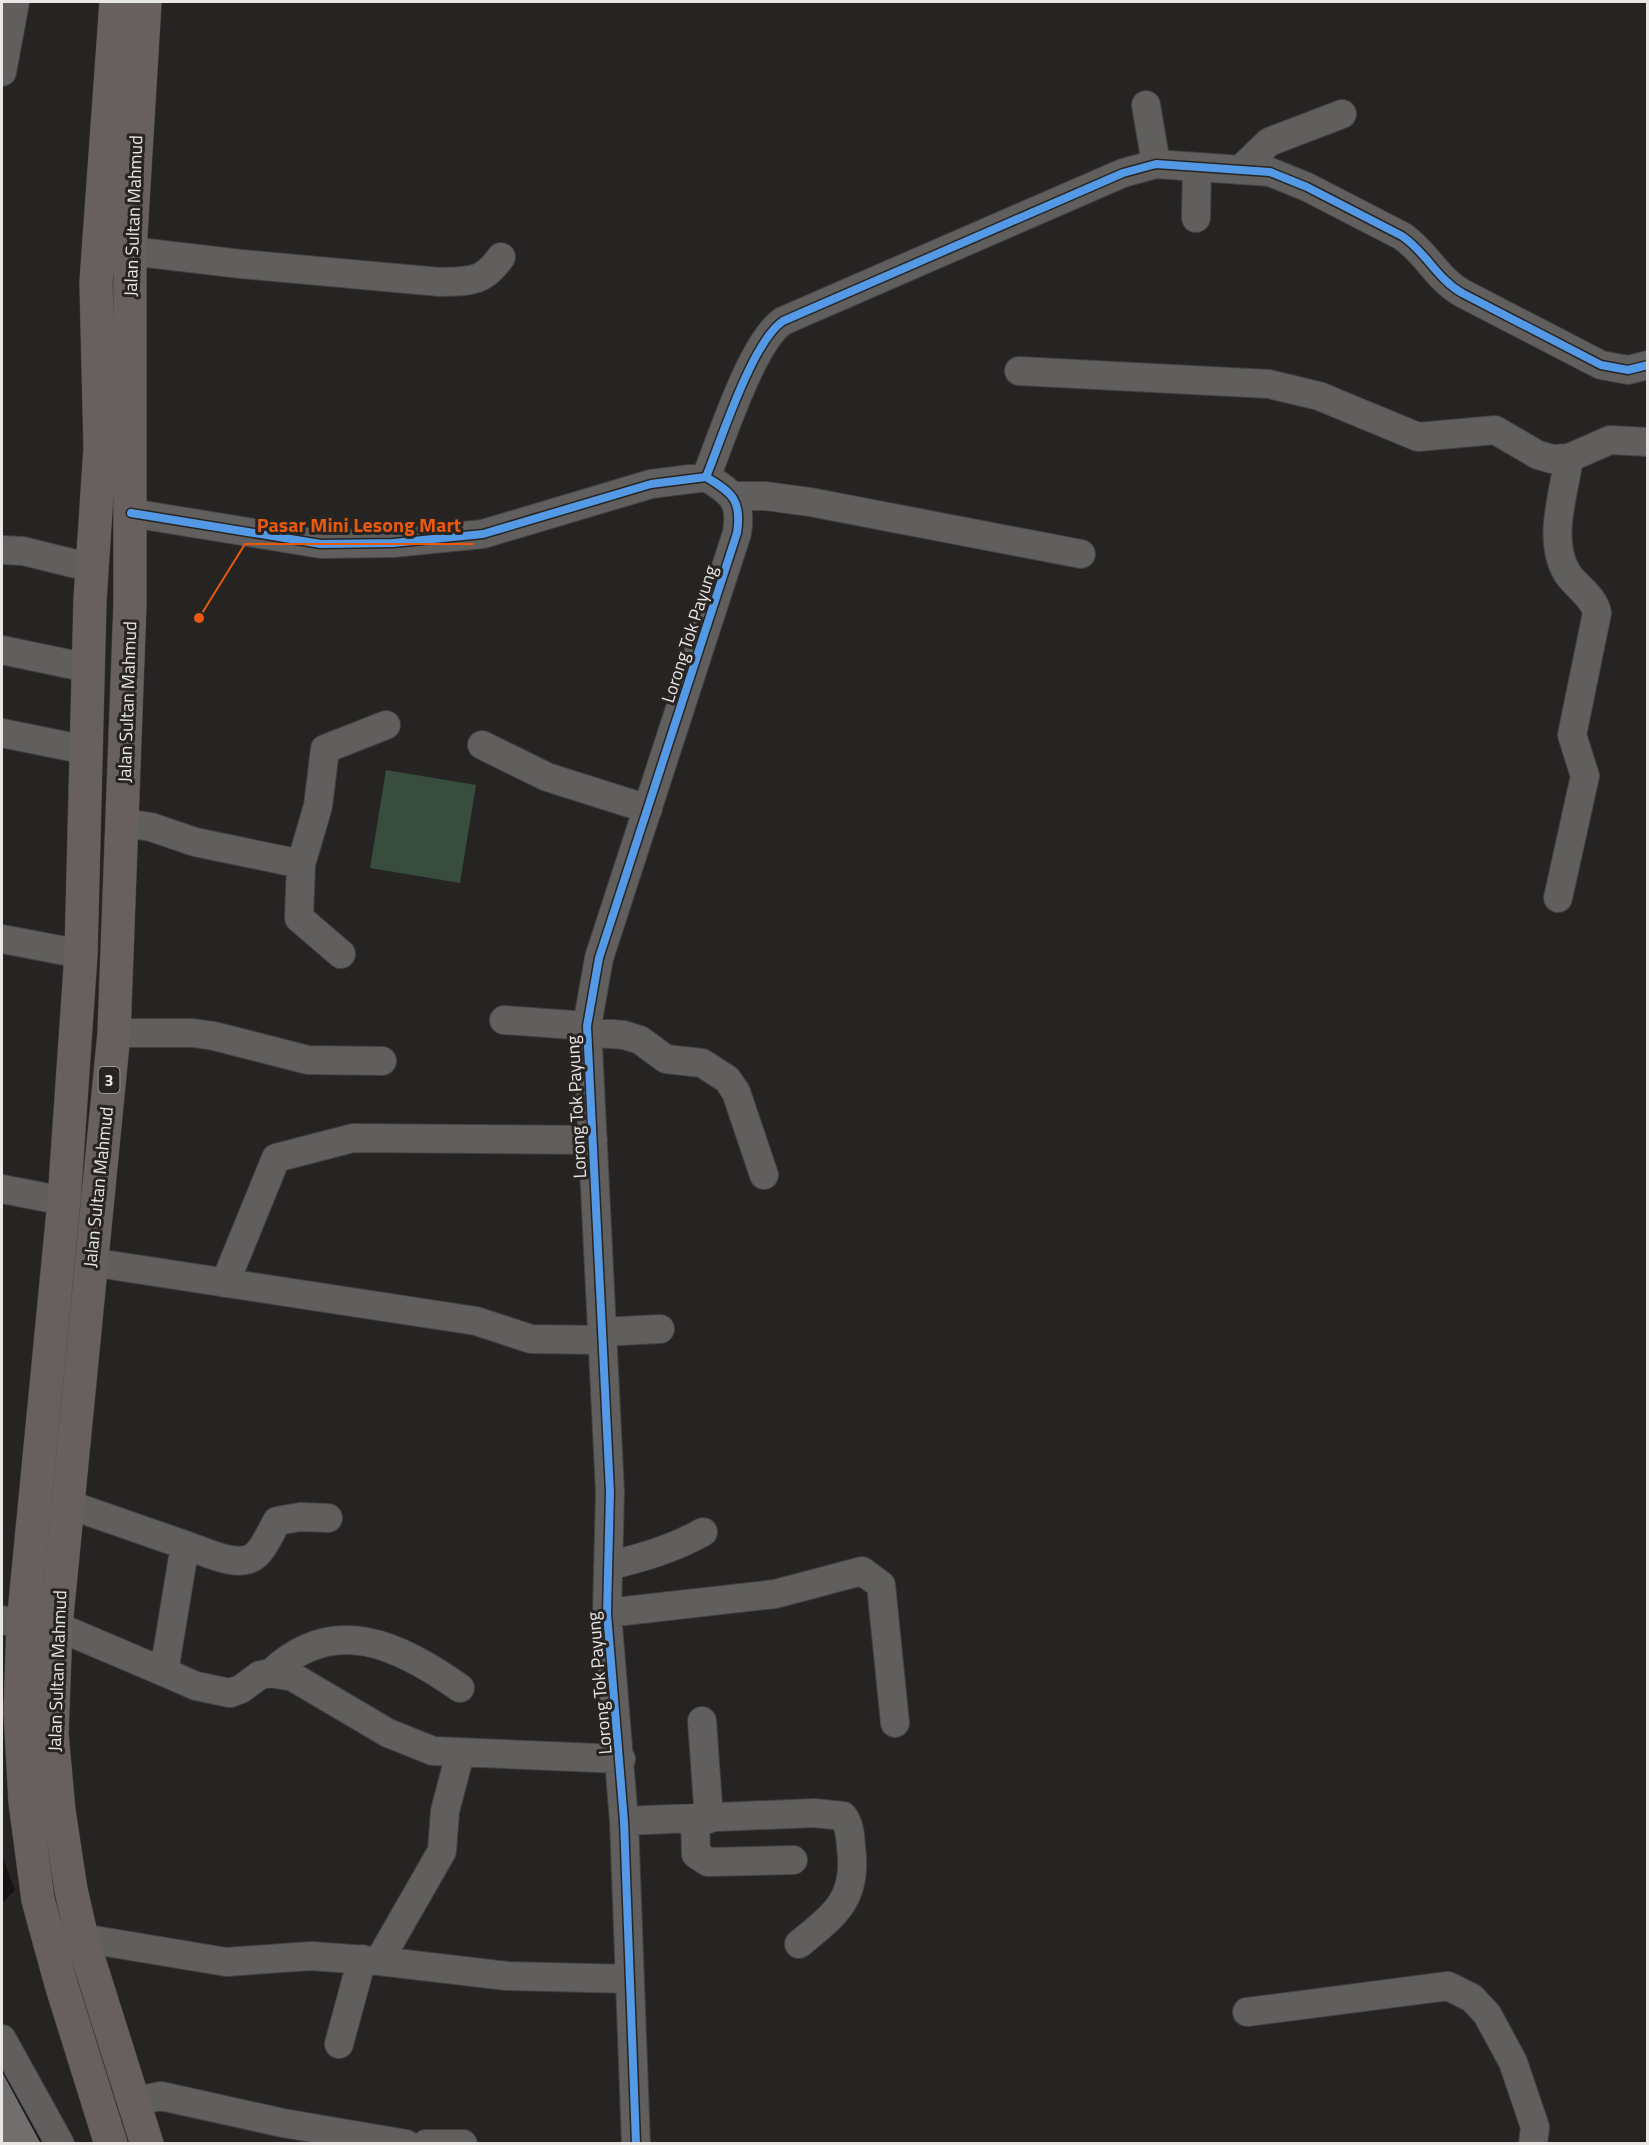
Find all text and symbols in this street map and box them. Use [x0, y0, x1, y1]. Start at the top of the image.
street label: Jalan Sultan Mahmud [117, 135, 149, 297]
callout: Pasar Mini Lesong Mart [245, 506, 473, 544]
text: Pasar Mini Lesong Mart [257, 509, 461, 540]
street label: Lorong Tok Payung [654, 562, 724, 706]
street label: Jalan Sultan Mahmud [111, 621, 143, 783]
street label: Lorong Tok Payung [559, 1035, 593, 1179]
road number: 3 [98, 1067, 120, 1093]
street label: Jalan Sultan Mahmud [76, 1105, 120, 1269]
street label: Jalan Sultan Mahmud [41, 1590, 73, 1752]
street label: Lorong Tok Payung [579, 1611, 619, 1755]

